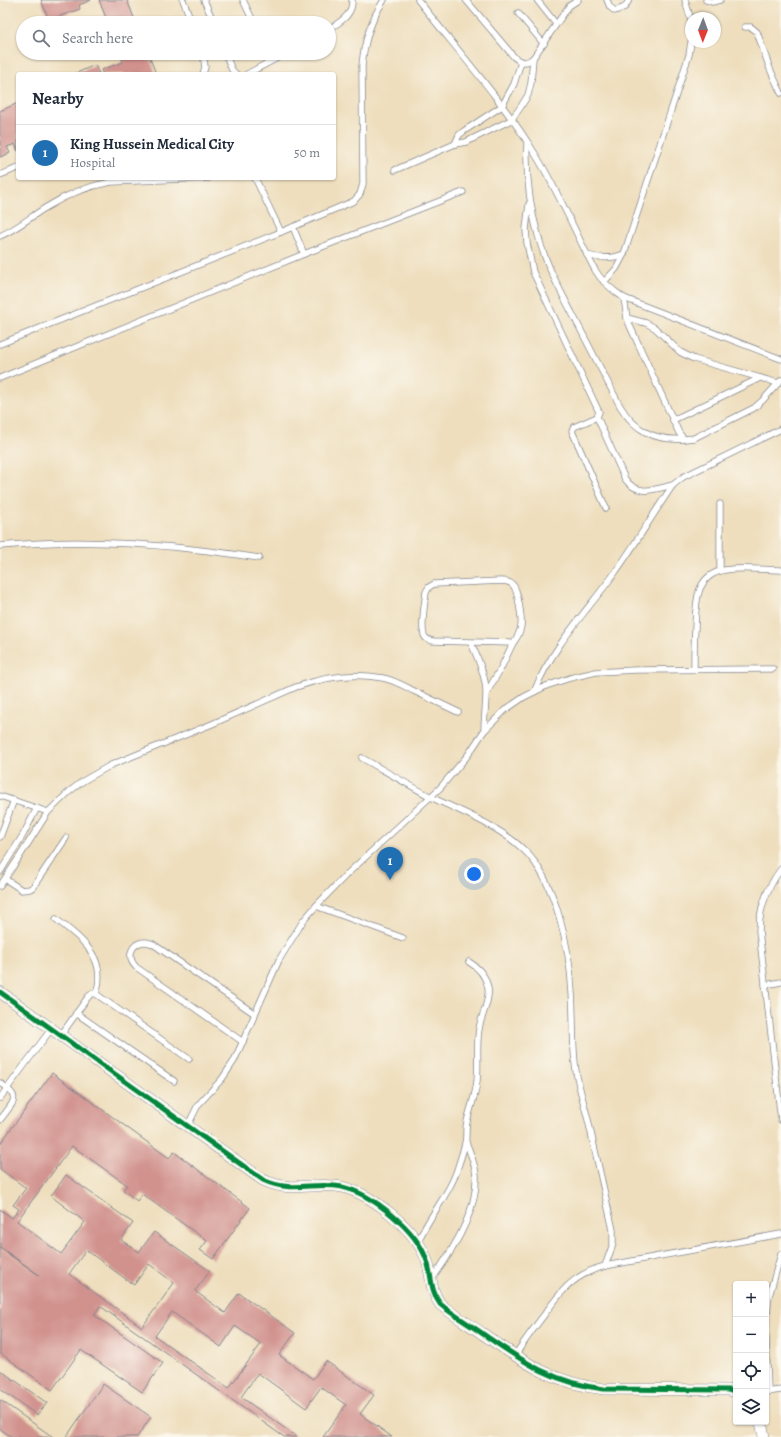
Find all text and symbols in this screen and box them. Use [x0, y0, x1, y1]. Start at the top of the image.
north arrow [685, 12, 721, 48]
search box [16, 16, 336, 60]
icon: search [30, 27, 52, 49]
text: Search here [62, 28, 133, 48]
text: Nearby [32, 87, 83, 110]
text: King Hussein Medical City [70, 134, 234, 154]
text: 1 [43, 144, 47, 161]
text: 50 m [294, 144, 320, 161]
text: Hospital [70, 154, 115, 171]
pin: 1 [377, 847, 403, 880]
your location [464, 864, 484, 884]
map controls [733, 1281, 769, 1425]
button: + [733, 1281, 769, 1317]
button: − [733, 1317, 769, 1353]
button: locate [733, 1353, 769, 1389]
button: layers [733, 1389, 769, 1425]

